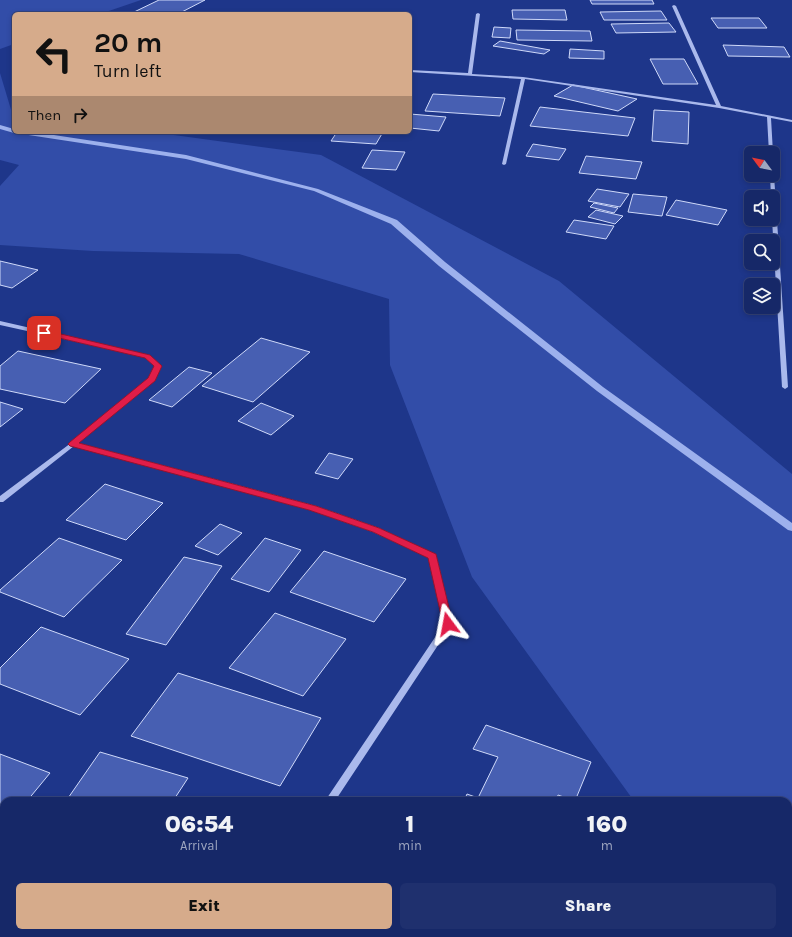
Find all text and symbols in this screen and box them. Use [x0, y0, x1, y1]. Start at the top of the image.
text: 20 m [94, 26, 162, 59]
icon: left [28, 28, 80, 80]
text: Turn left [94, 60, 162, 82]
icon: right [69, 104, 91, 126]
text: Then [28, 106, 61, 124]
north arrow [744, 146, 780, 182]
map controls [744, 146, 780, 314]
button: sound [744, 190, 780, 226]
button: search [744, 234, 780, 270]
button: layers [744, 278, 780, 314]
pin [27, 316, 61, 350]
icon: arrive [33, 322, 55, 344]
position arrow [427, 603, 469, 645]
text: 06:54 [165, 810, 233, 838]
text: 1 [405, 810, 415, 838]
text: 160 [587, 810, 627, 838]
text: Arrival [180, 838, 218, 853]
text: min [398, 838, 422, 853]
text: m [601, 838, 613, 853]
button: Exit [16, 883, 392, 929]
button: Share [400, 883, 776, 929]

